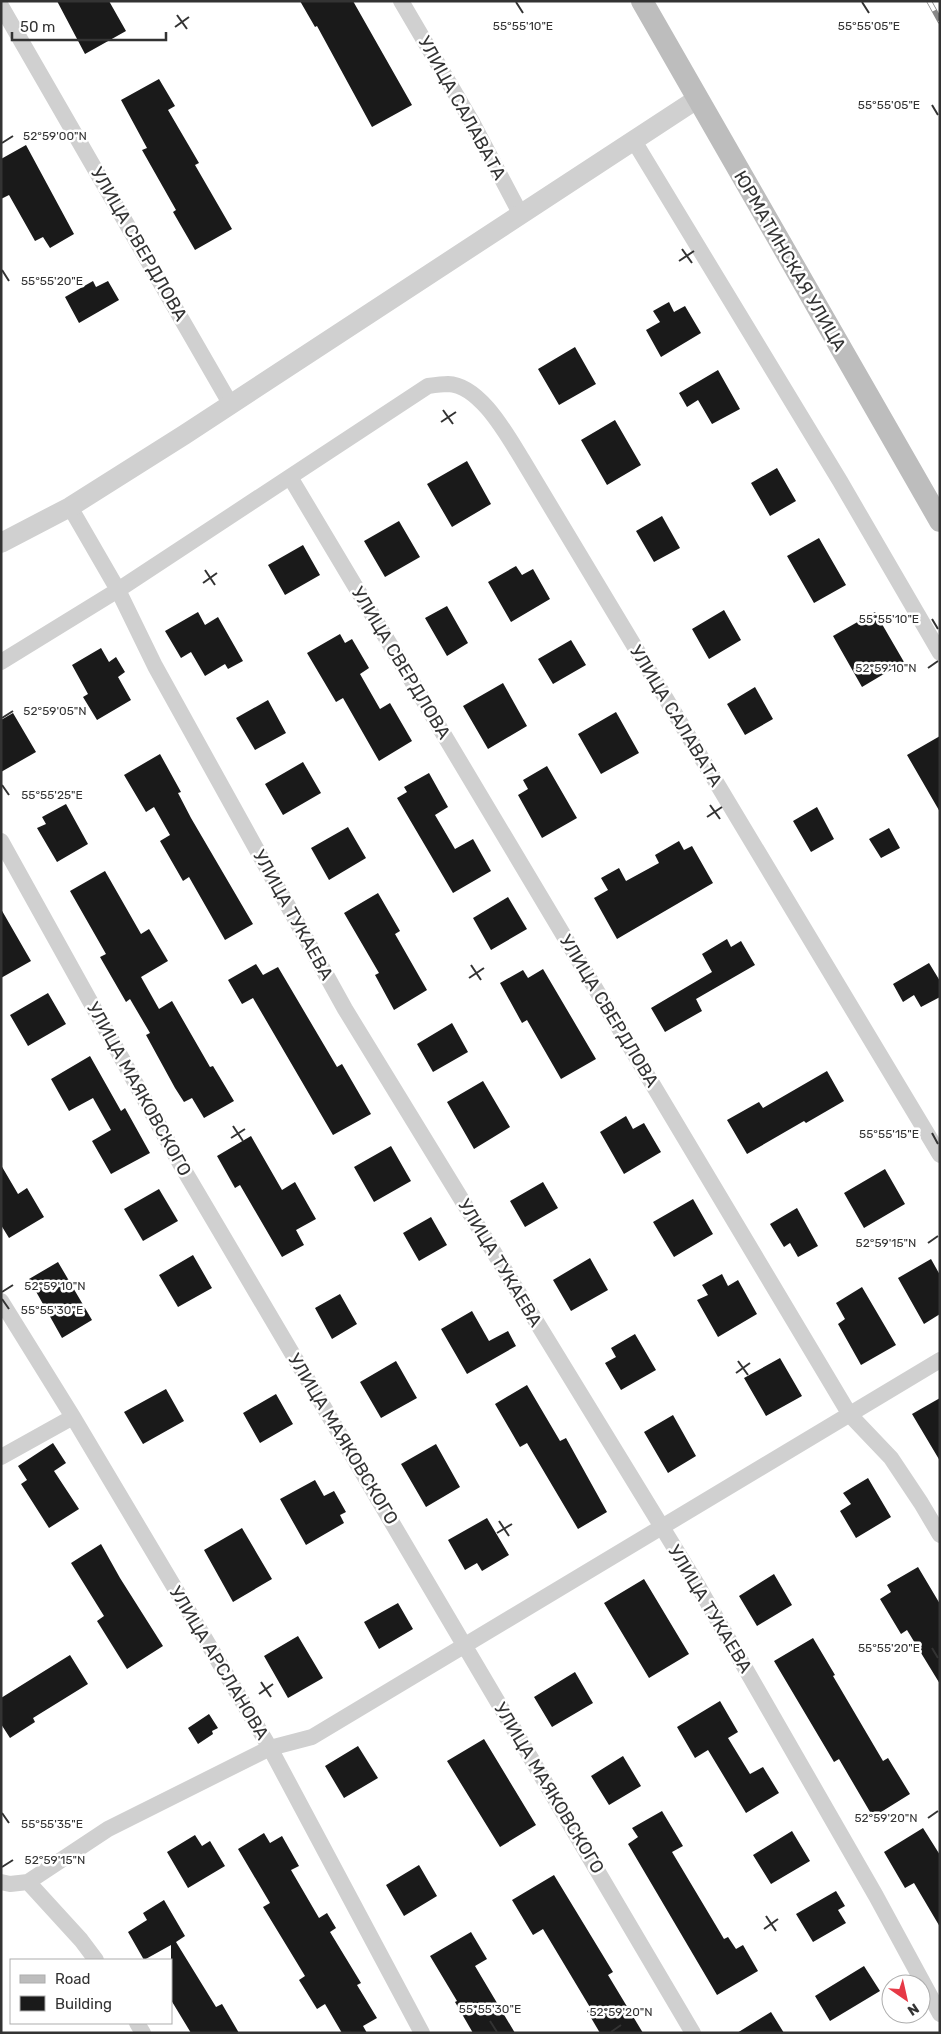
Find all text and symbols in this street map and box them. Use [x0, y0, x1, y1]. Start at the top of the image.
scale bar [12, 10, 166, 42]
text: 50 m [20, 18, 55, 36]
text: 55°55'10"E [493, 19, 553, 33]
text: 55°55'05"E [838, 19, 900, 33]
street label: УЛИЦА САЛАВАТА [413, 32, 511, 184]
text: 55°55'05"E [858, 98, 920, 112]
text: 52°59'00"N [23, 129, 87, 143]
street label: УЛИЦА СВЕРДЛОВА [86, 163, 192, 325]
street label: ЮРМАТИНСКАЯ УЛИЦА [729, 167, 851, 355]
text: 55°55'20"E [21, 274, 83, 288]
street label: УЛИЦА СВЕРДЛОВА [347, 583, 455, 743]
text: 55°55'10"E [859, 612, 919, 626]
street label: УЛИЦА САЛАВАТА [625, 641, 727, 791]
text: 52°59'10"N [855, 661, 917, 675]
text: 52°59'05"N [23, 704, 87, 718]
text: 55°55'25"E [21, 788, 83, 802]
street label: УЛИЦА ТУКАЕВА [248, 846, 338, 984]
street label: УЛИЦА СВЕРДЛОВА [555, 931, 663, 1091]
street label: УЛИЦА МАЯКОВСКОГО [82, 998, 196, 1180]
text: 55°55'15"E [859, 1127, 919, 1141]
street label: УЛИЦА ТУКАЕВА [453, 1195, 547, 1331]
text: 52°59'15"N [856, 1236, 916, 1250]
text: 52°59'10"N [24, 1279, 86, 1293]
text: 55°55'30"E [21, 1303, 83, 1317]
street label: УЛИЦА МАЯКОВСКОГО [283, 1350, 403, 1528]
street label: УЛИЦА ТУКАЕВА [663, 1541, 757, 1677]
street label: УЛИЦА АРСЛАНОВА [164, 1582, 274, 1744]
text: 55°55'20"E [858, 1641, 920, 1655]
street label: УЛИЦА МАЯКОВСКОГО [489, 1699, 609, 1877]
text: 52°59'20"N [854, 1811, 918, 1825]
text: 55°55'35"E [21, 1817, 83, 1831]
text: 52°59'15"N [25, 1853, 85, 1867]
legend [10, 1959, 172, 2024]
text: Road [55, 1970, 91, 1988]
north arrow [881, 1974, 931, 2024]
text: Building [55, 1995, 112, 2013]
text: N [904, 1999, 922, 2019]
text: 55°55'30"E [459, 2002, 521, 2016]
text: 52°59'20"N [589, 2005, 653, 2019]

